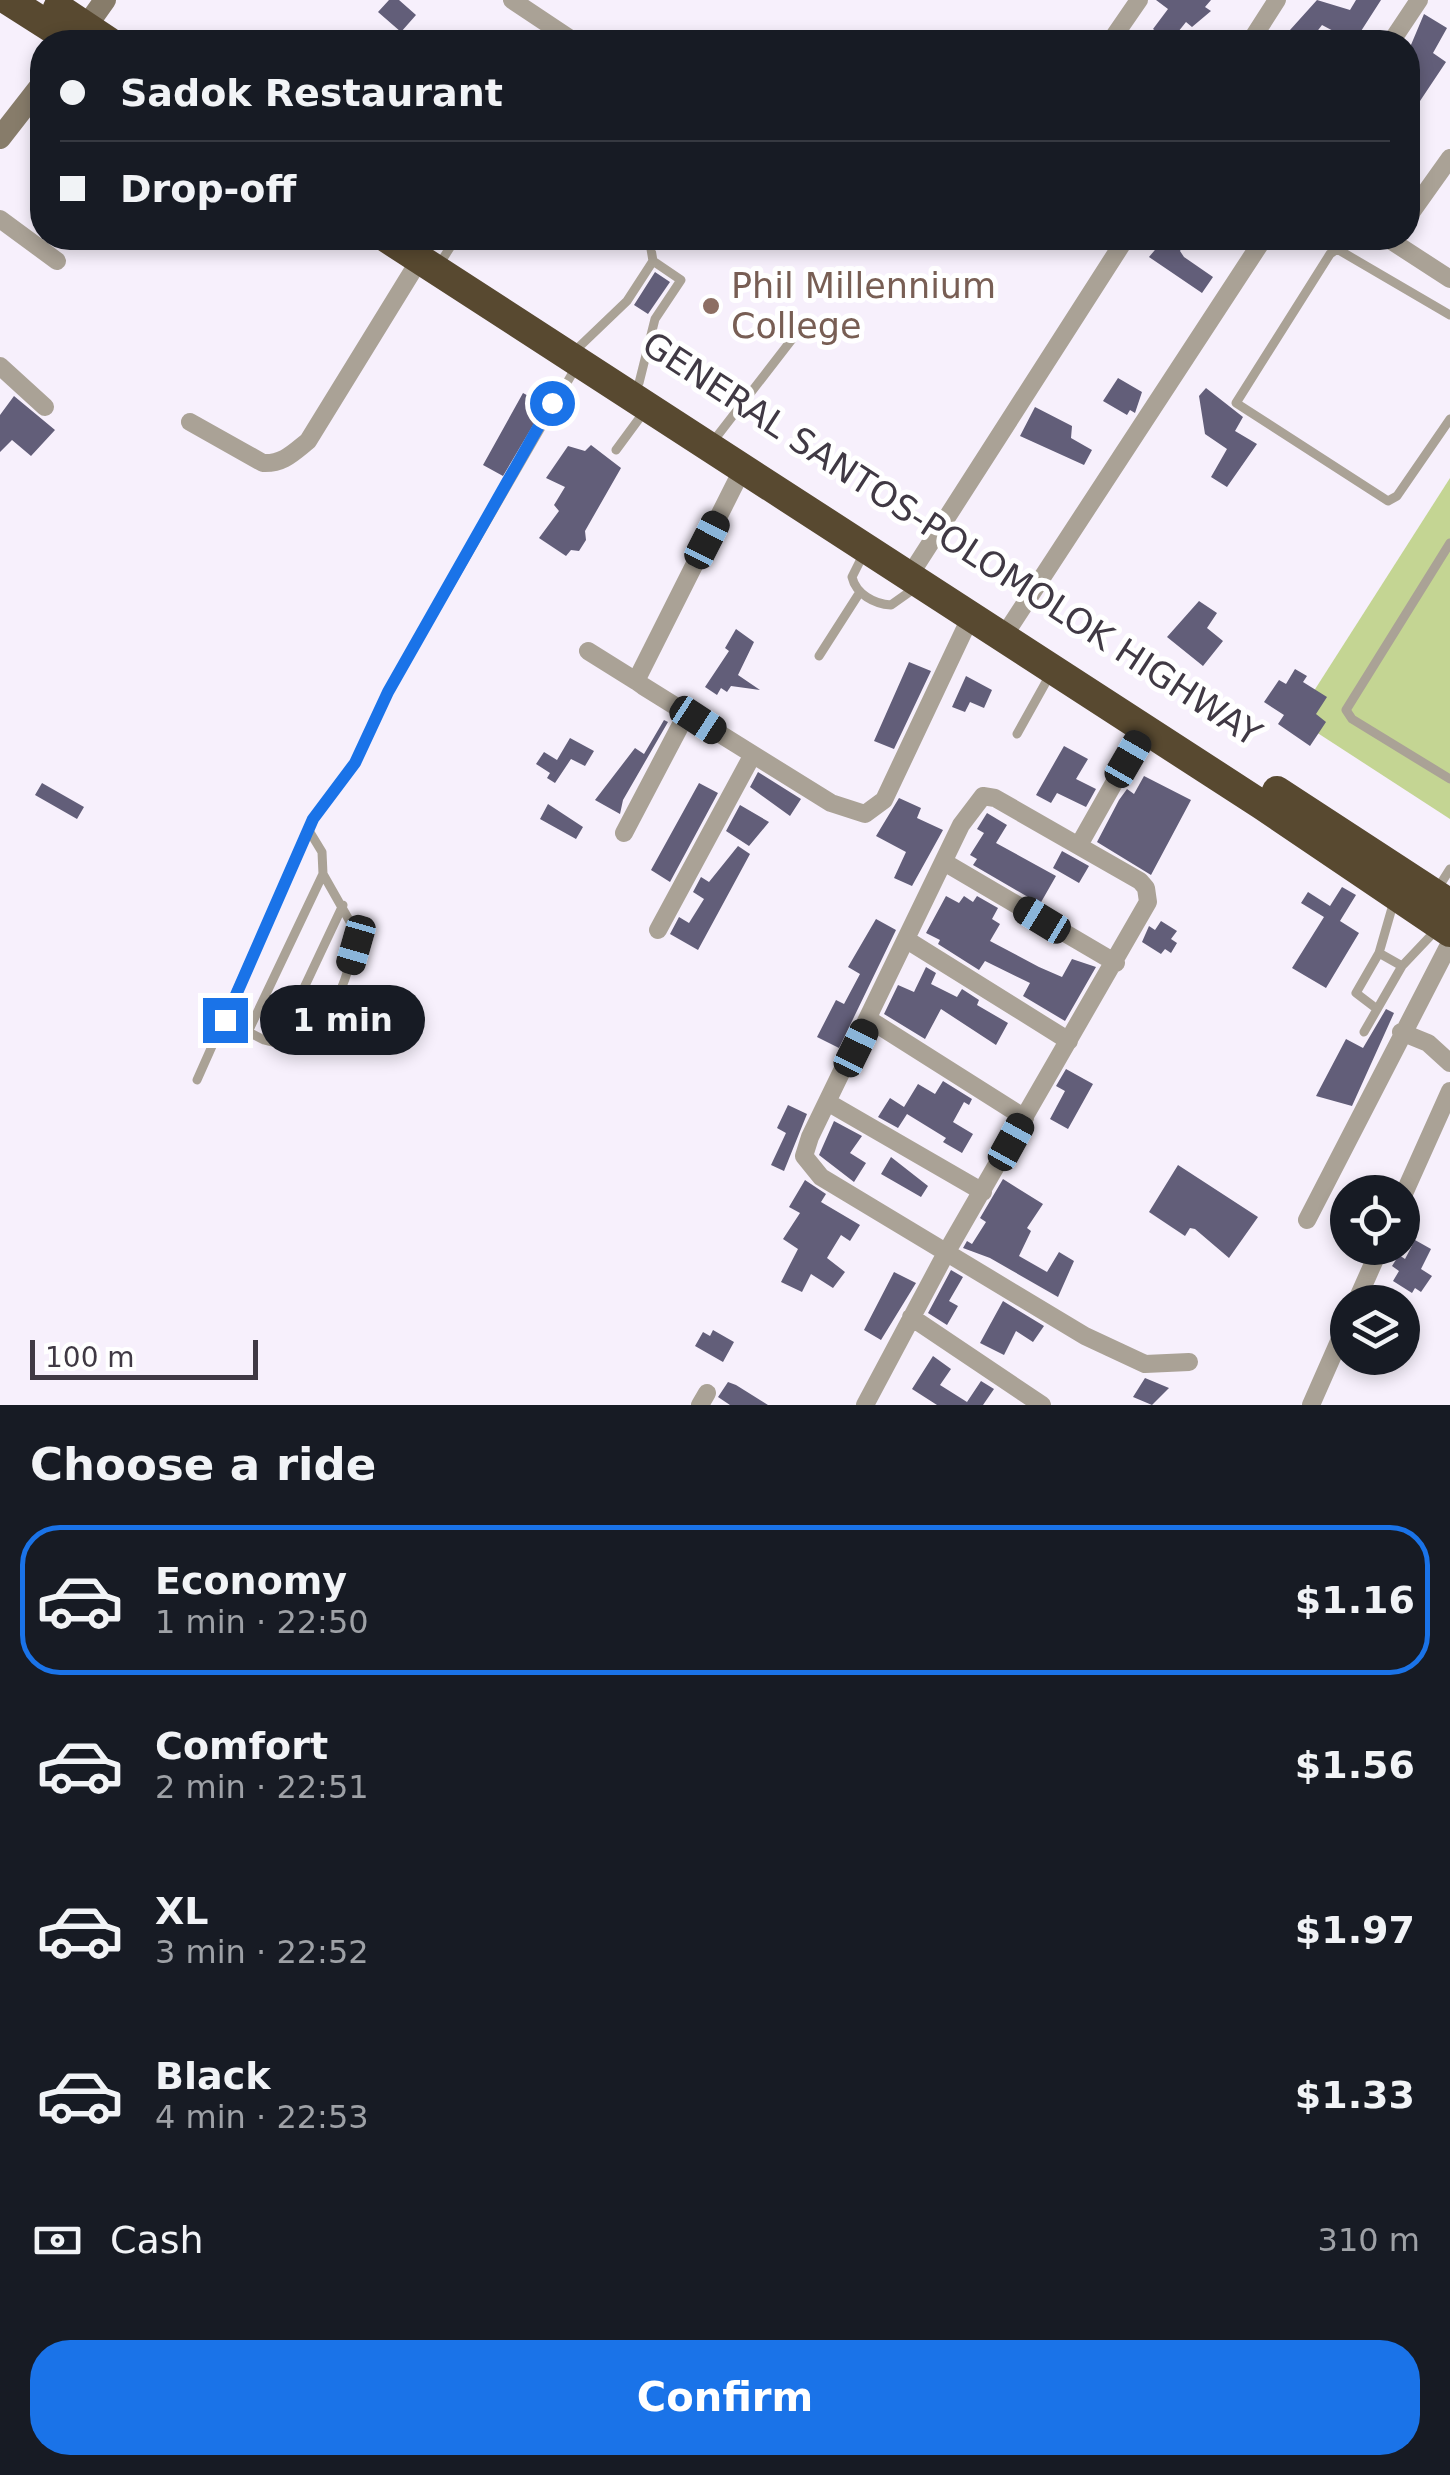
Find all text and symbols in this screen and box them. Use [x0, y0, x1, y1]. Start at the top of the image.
text: Sadok Restaurant [120, 71, 503, 115]
text: Drop-off [120, 167, 296, 211]
place label: Phil Millennium College [731, 266, 996, 346]
marker: Phil Millennium College [700, 295, 722, 317]
street label: GENERAL SANTOS-POLOMOLOK HIGHWAY [635, 324, 1269, 755]
route start [530, 381, 575, 426]
car [680, 506, 734, 574]
car [665, 691, 731, 749]
car [1100, 726, 1156, 792]
car [1009, 892, 1075, 948]
car [333, 912, 379, 978]
callout: 1 min [260, 985, 425, 1055]
route end [203, 998, 248, 1043]
text: 1 min [292, 1001, 393, 1039]
car [829, 1014, 883, 1082]
car [983, 1108, 1039, 1176]
map controls [1330, 1175, 1420, 1375]
button: locate [1330, 1175, 1420, 1265]
button: layers [1330, 1285, 1420, 1375]
scale bar [30, 1335, 258, 1380]
text: 100 m [45, 1341, 135, 1374]
text: Choose a ride [30, 1438, 376, 1491]
icon: car [35, 1555, 125, 1645]
text: Economy [155, 1559, 347, 1603]
text: $1.16 [1295, 1578, 1415, 1622]
text: 1 min · 22:50 [155, 1603, 369, 1641]
icon: car [35, 1720, 125, 1810]
text: Comfort [155, 1724, 328, 1768]
text: $1.56 [1295, 1743, 1415, 1787]
text: 2 min · 22:51 [155, 1768, 369, 1806]
icon: car [35, 1885, 125, 1975]
text: XL [155, 1889, 209, 1933]
text: $1.97 [1295, 1908, 1415, 1952]
text: 3 min · 22:52 [155, 1933, 369, 1971]
icon: car [35, 2050, 125, 2140]
text: Black [155, 2054, 270, 2098]
text: $1.33 [1295, 2073, 1415, 2117]
text: 4 min · 22:53 [155, 2098, 369, 2136]
icon: cash [30, 2213, 85, 2268]
text: Cash [110, 2218, 204, 2262]
text: 310 m [1318, 2221, 1420, 2259]
button: Confirm [30, 2340, 1420, 2455]

